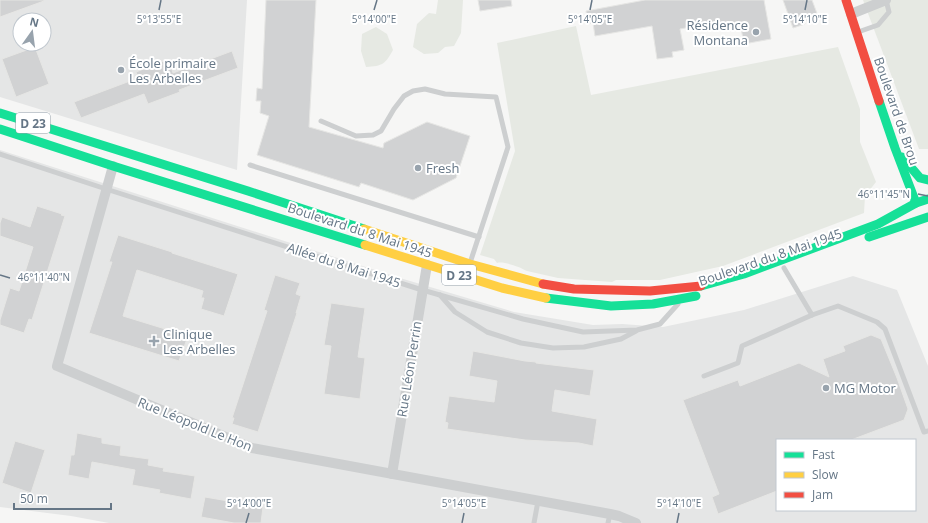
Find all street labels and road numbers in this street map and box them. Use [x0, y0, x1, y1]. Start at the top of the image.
street label: Boulevard de Brou [870, 55, 924, 167]
road number: D 23 [16, 113, 50, 133]
street label: Boulevard du 8 Mai 1945 [286, 198, 434, 262]
street label: Boulevard du 8 Mai 1945 [696, 224, 844, 290]
street label: Allée du 8 Mai 1945 [285, 238, 403, 292]
road number: D 23 [442, 265, 476, 285]
street label: Rue Léon Perrin [393, 320, 425, 418]
street label: Rue Léopold Le Hon [135, 393, 255, 455]

